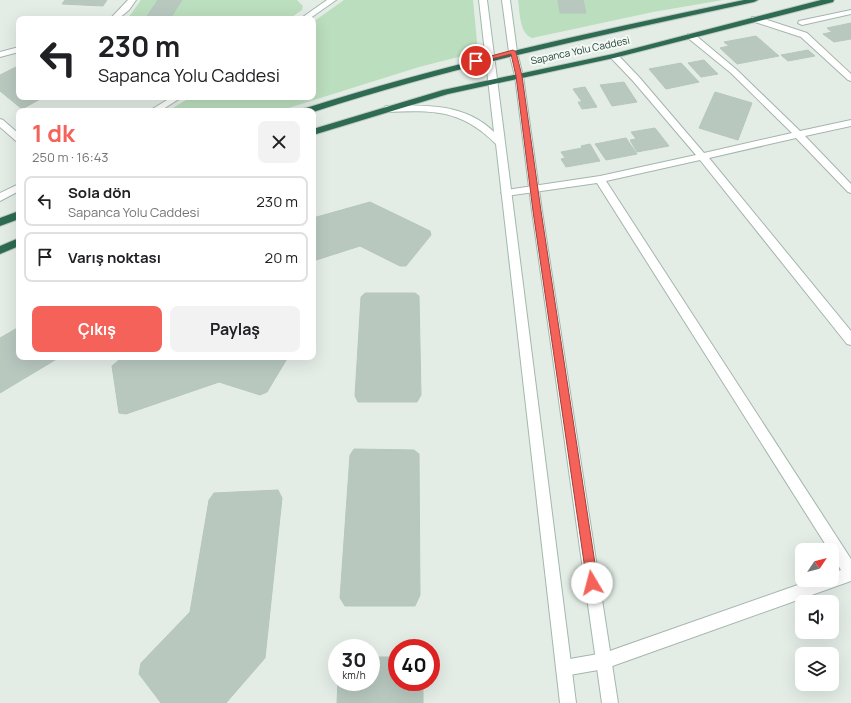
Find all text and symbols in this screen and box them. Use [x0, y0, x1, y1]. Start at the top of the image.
text: 230 m [98, 27, 180, 65]
icon: left [32, 32, 84, 84]
street label: Sapanca Yolu Caddesi [529, 33, 631, 67]
pin [459, 44, 493, 78]
icon: arrive [465, 50, 487, 72]
text: Sapanca Yolu Caddesi [98, 63, 280, 87]
text: 1 dk [32, 116, 75, 149]
button: close [258, 121, 300, 163]
text: 250 m · 16:43 [32, 148, 109, 166]
text: Sola dön [68, 182, 131, 203]
icon: left [34, 190, 56, 212]
text: 230 m [256, 191, 298, 212]
text: Sapanca Yolu Caddesi [68, 203, 199, 221]
icon: arrive [34, 246, 56, 268]
text: Varış noktası [68, 247, 161, 268]
text: 20 m [265, 247, 298, 268]
button: Çıkış [32, 306, 162, 352]
button: Paylaş [170, 306, 300, 352]
north arrow [795, 543, 839, 587]
map controls [795, 543, 839, 691]
position arrow [571, 562, 613, 604]
button: sound [795, 595, 839, 639]
speed limit sign: 40 [388, 639, 440, 691]
text: 30 [342, 646, 366, 673]
button: layers [795, 647, 839, 691]
text: km/h [342, 668, 366, 682]

